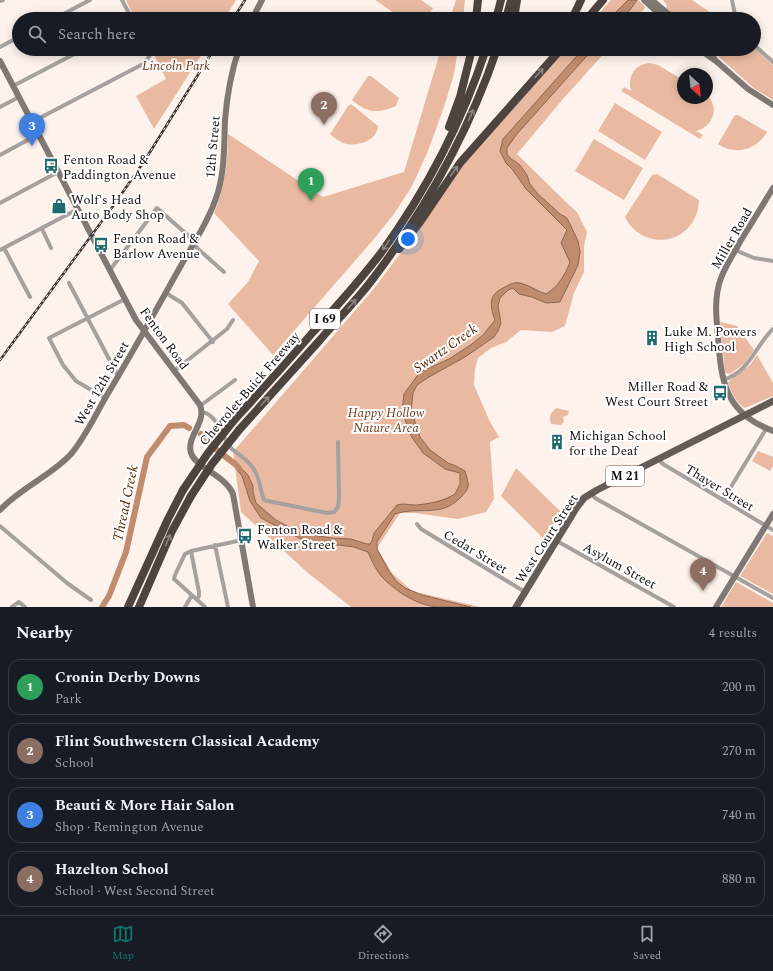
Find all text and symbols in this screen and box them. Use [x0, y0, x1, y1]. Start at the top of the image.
search box [12, 12, 761, 56]
icon: search [26, 23, 48, 45]
text: Search here [58, 23, 136, 46]
park label: Lincoln Park [142, 56, 210, 76]
one-way arrow [535, 68, 544, 78]
north arrow [677, 68, 713, 104]
pin: 2 [311, 92, 337, 125]
one-way arrow [468, 110, 475, 122]
pin: 3 [19, 113, 45, 146]
street label: 12th Street [200, 115, 226, 179]
place label: Fenton Road & Paddington Avenue [63, 150, 176, 185]
bus stop icon: Fenton Road & Paddington Avenue [42, 157, 60, 175]
one-way arrow [450, 165, 458, 176]
pin: 1 [298, 168, 324, 201]
place label: Wolf's Head Auto Body Shop [71, 190, 164, 225]
shop icon: Wolf's Head Auto Body Shop [50, 197, 68, 215]
street label: Miller Road [706, 204, 758, 273]
place label: Fenton Road & Barlow Avenue [113, 229, 200, 264]
your location [398, 229, 418, 249]
bus stop icon: Fenton Road & Barlow Avenue [92, 236, 110, 254]
one-way arrow [382, 239, 390, 250]
one-way arrow [347, 299, 356, 309]
street label: Fenton Road [135, 303, 194, 374]
road number: I 69 [310, 309, 340, 329]
water label: Swartz Creek [409, 318, 482, 378]
place label: Luke M. Powers High School [664, 322, 757, 357]
street label: Chevrolet-Buick Freeway [195, 327, 305, 450]
building icon: Luke M. Powers High School [643, 329, 661, 347]
street label: West 12th Street [70, 337, 134, 429]
place label: Miller Road & West Court Street [605, 377, 709, 412]
bus stop icon: Miller Road & West Court Street [711, 384, 729, 402]
one-way arrow [260, 396, 270, 406]
park label: Happy Hollow Nature Area [348, 403, 425, 438]
place label: Michigan School for the Deaf [569, 426, 667, 461]
building icon: Michigan School for the Deaf [548, 433, 566, 451]
street label: Thayer Street [681, 459, 758, 517]
water label: Thread Creek [107, 463, 144, 543]
road number: M 21 [606, 466, 644, 486]
street label: West Court Street [510, 490, 583, 587]
place label: Fenton Road & Walker Street [257, 520, 343, 555]
street label: Cedar Street [440, 525, 512, 579]
bus stop icon: Fenton Road & Walker Street [236, 527, 254, 545]
one-way arrow [165, 534, 173, 546]
street label: Asylum Street [579, 537, 660, 594]
pin: 4 [690, 558, 716, 591]
text: Nearby [16, 620, 72, 646]
text: 4 results [709, 623, 757, 643]
text: Cronin Derby Downs [55, 666, 200, 689]
text: 1 [26, 677, 34, 697]
text: 200 m [722, 677, 756, 697]
text: Park [55, 689, 82, 709]
text: Flint Southwestern Classical Academy [55, 730, 319, 753]
text: 2 [26, 741, 34, 761]
text: 270 m [722, 741, 756, 761]
text: School [55, 753, 94, 773]
text: Beauti & More Hair Salon [55, 794, 234, 817]
text: 3 [26, 805, 34, 825]
text: 740 m [722, 805, 756, 825]
text: Shop · Remington Avenue [55, 817, 204, 837]
text: Hazelton School [55, 858, 169, 881]
text: 4 [26, 869, 34, 889]
text: 880 m [722, 869, 756, 889]
text: School · West Second Street [55, 881, 215, 901]
tab: Map [112, 923, 134, 964]
tab: Directions [358, 923, 409, 964]
tab: Saved [633, 923, 661, 964]

